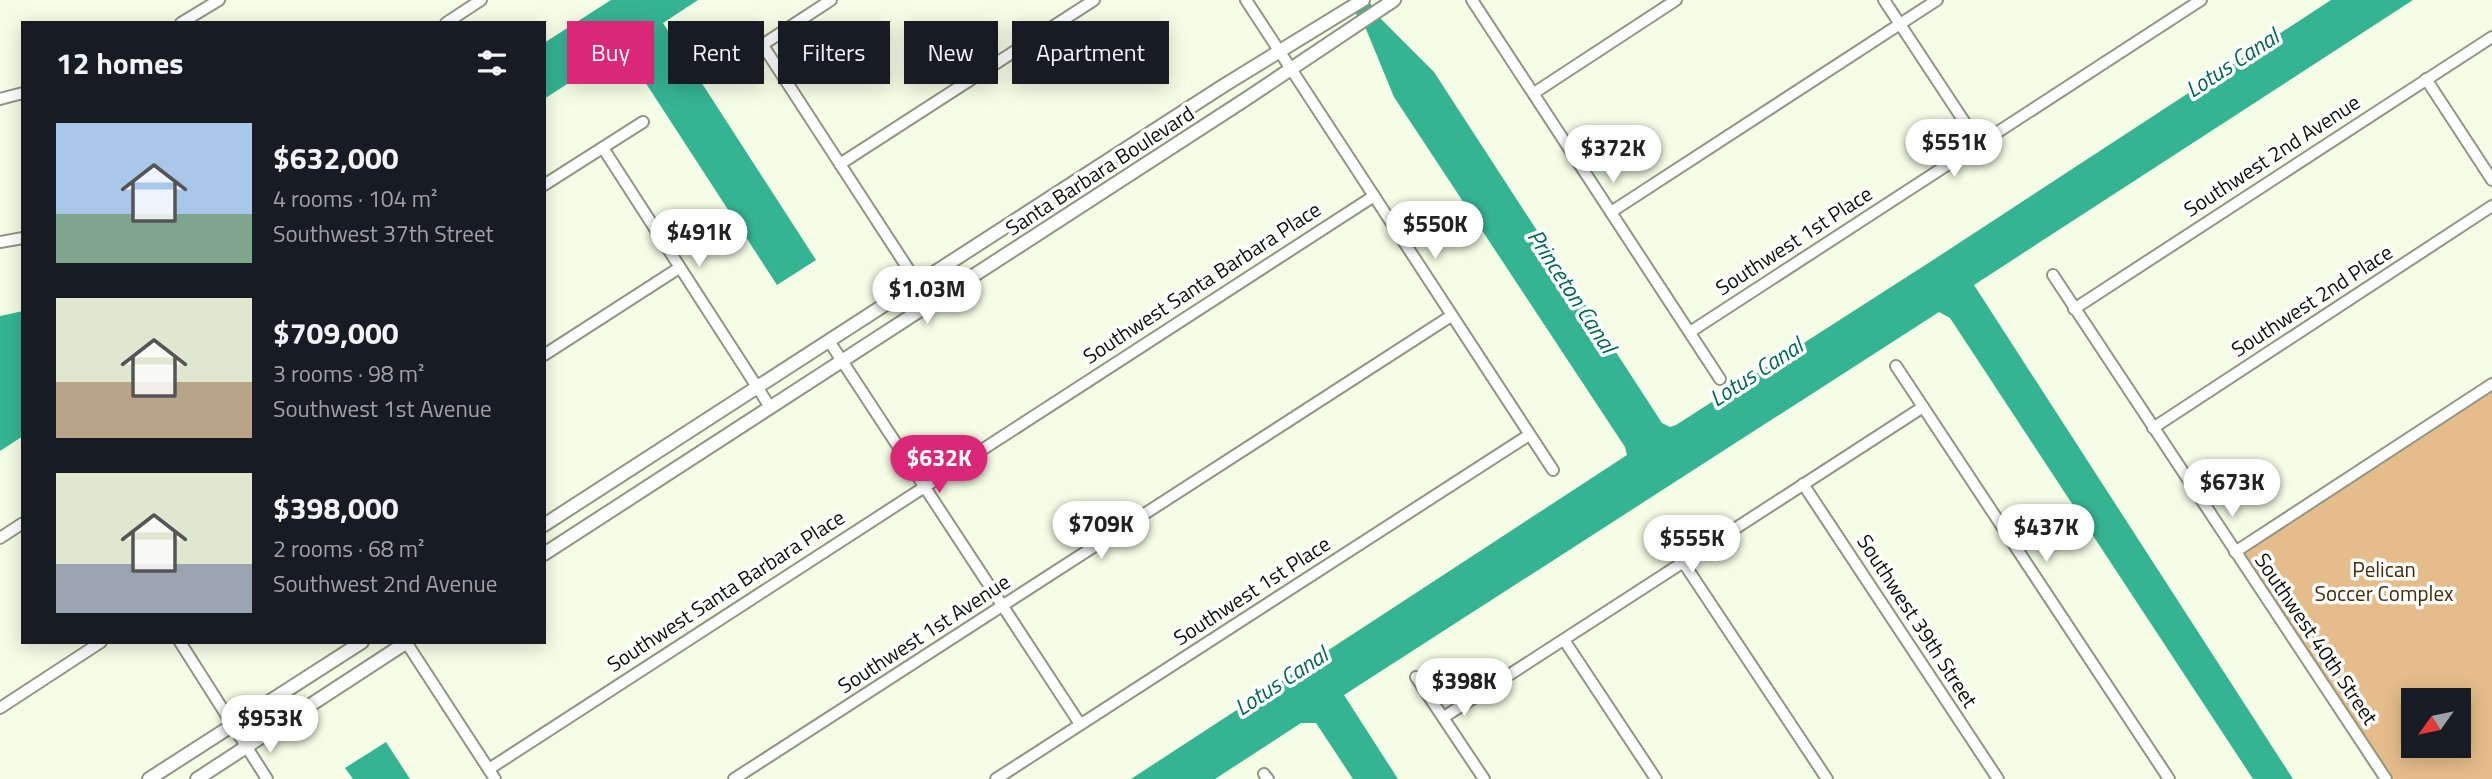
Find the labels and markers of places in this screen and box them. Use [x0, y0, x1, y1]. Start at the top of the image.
pin: $551K [1905, 120, 2003, 179]
pin: $372K [1564, 125, 1662, 185]
pin: $550K [1386, 202, 1484, 261]
pin: $491K [650, 210, 748, 269]
pin: $1.03M [870, 266, 984, 326]
pin: $632K [890, 435, 988, 495]
pin: $673K [2183, 460, 2281, 519]
pin: $709K [1052, 502, 1150, 561]
pin: $437K [1997, 504, 2095, 564]
pin: $555K [1643, 516, 1741, 575]
pin: $398K [1415, 658, 1513, 718]
pin: $953K [221, 696, 319, 755]

